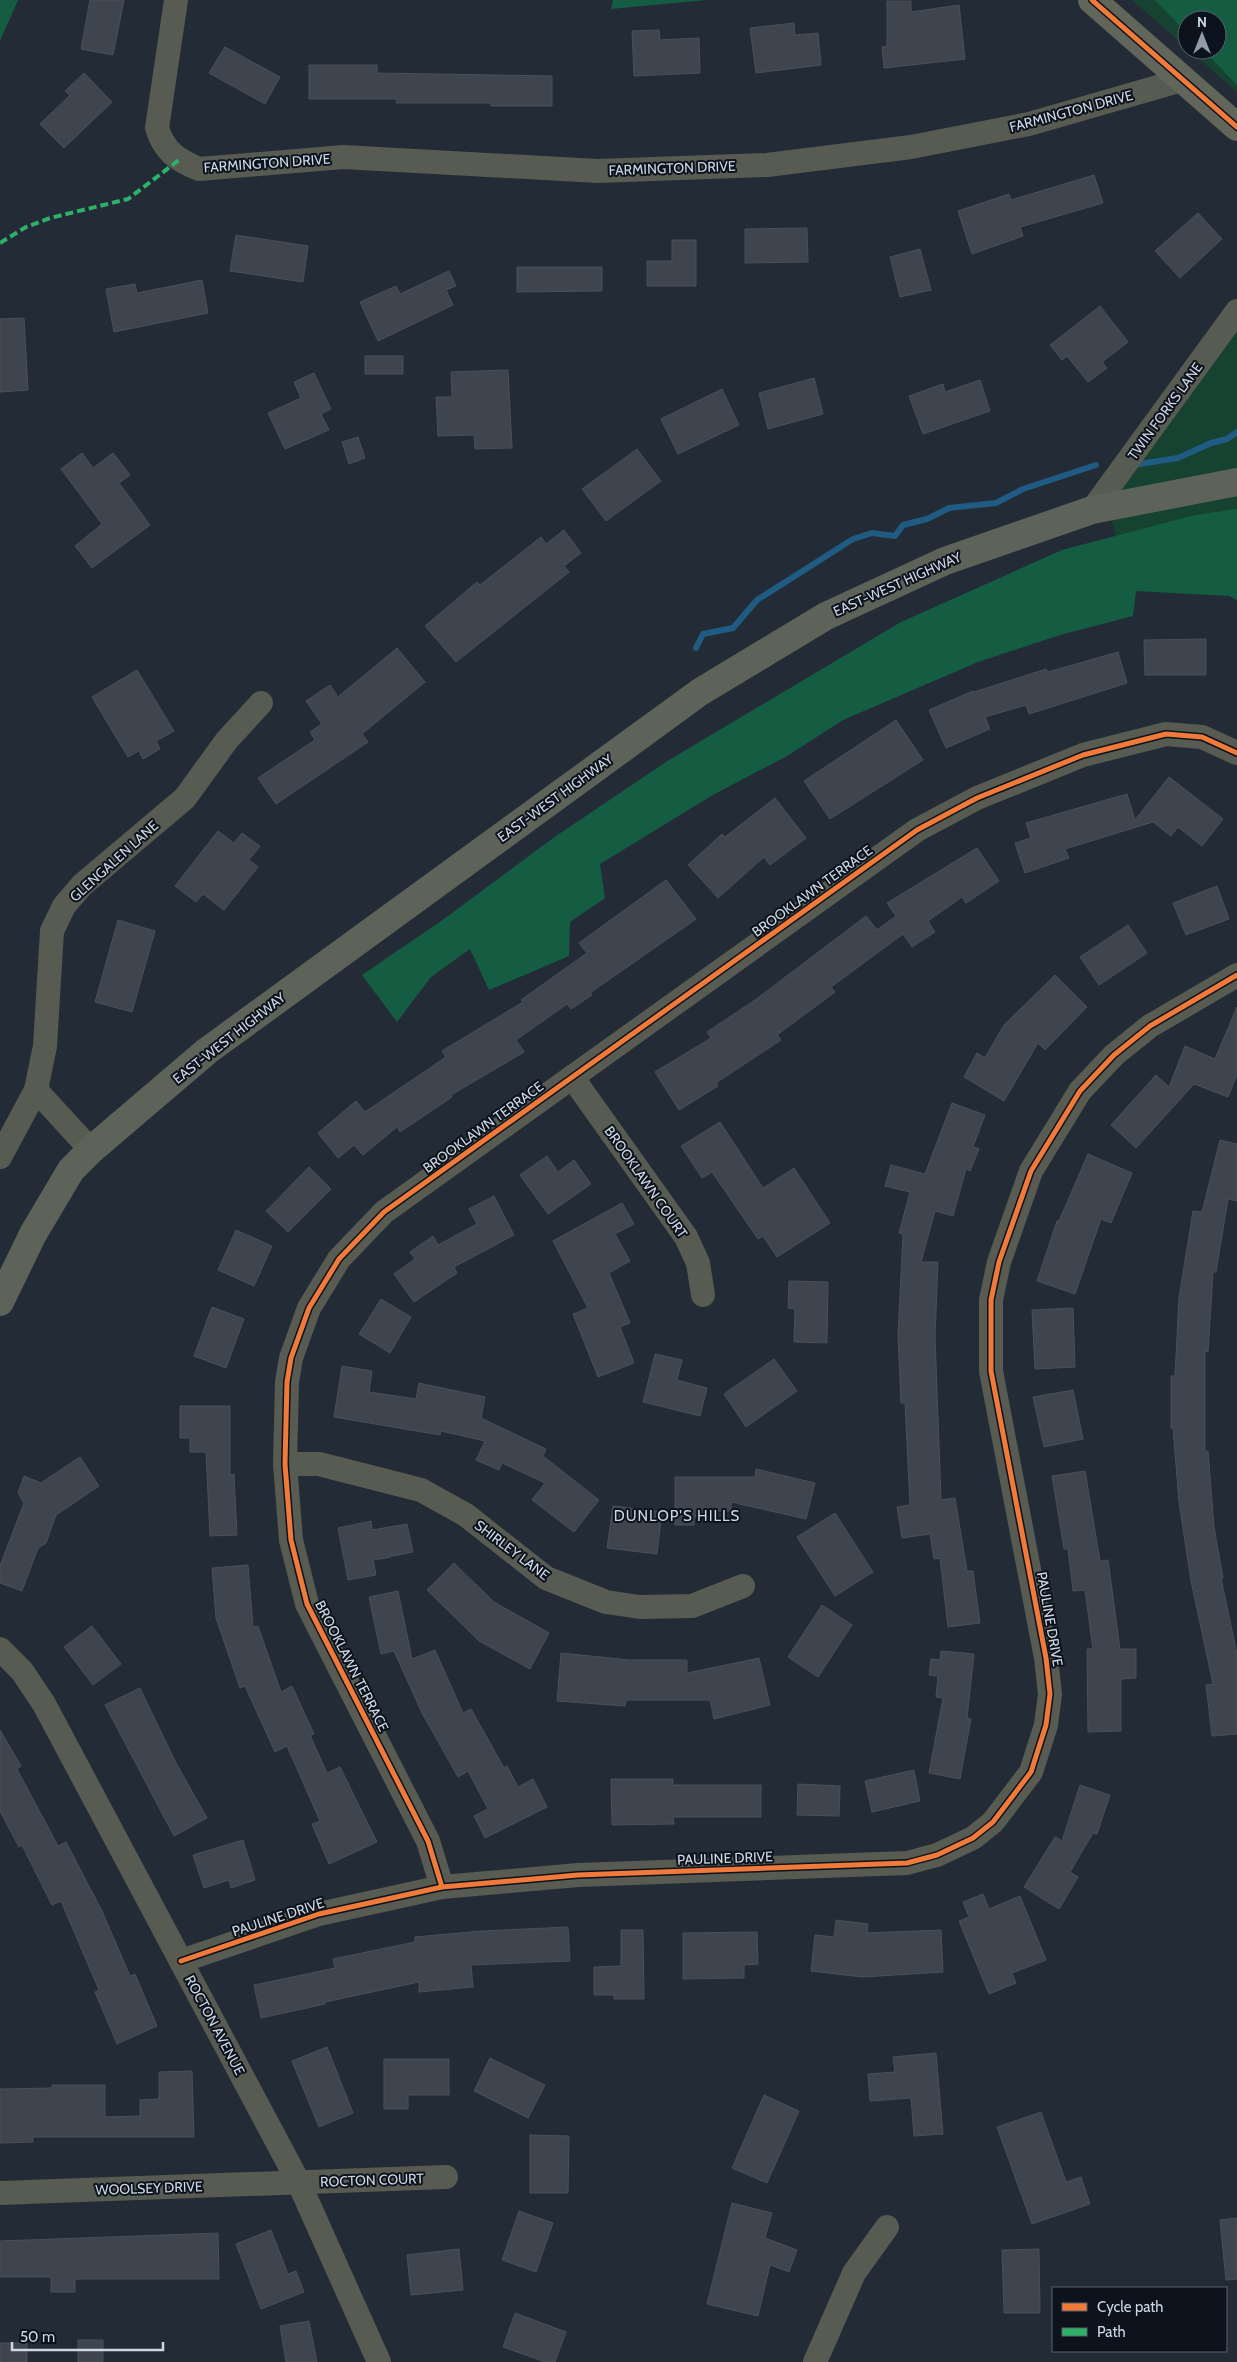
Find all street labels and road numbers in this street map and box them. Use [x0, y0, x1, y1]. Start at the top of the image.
street label: FARMINGTON DRIVE [1007, 86, 1135, 136]
street label: FARMINGTON DRIVE [203, 150, 331, 176]
street label: FARMINGTON DRIVE [608, 157, 736, 179]
street label: TWIN FORKS LANE [1124, 359, 1207, 463]
street label: EAST-WEST HIGHWAY [830, 547, 965, 620]
street label: EAST-WEST HIGHWAY [494, 749, 617, 846]
street label: GLENGALEN LANE [66, 816, 162, 906]
street label: BROOKLAWN TERRACE [748, 841, 876, 941]
street label: EAST-WEST HIGHWAY [169, 988, 290, 1088]
street label: BROOKLAWN TERRACE [419, 1077, 547, 1177]
street label: BROOKLAWN COURT [601, 1122, 692, 1242]
street label: SHIRLEY LANE [471, 1516, 553, 1584]
street label: PAULINE DRIVE [1033, 1570, 1067, 1668]
street label: BROOKLAWN TERRACE [311, 1597, 393, 1735]
street label: PAULINE DRIVE [677, 1847, 773, 1869]
street label: PAULINE DRIVE [230, 1894, 327, 1940]
street label: ROCTON AVENUE [181, 1972, 249, 2078]
street label: ROCTON COURT [320, 2169, 425, 2191]
street label: WOOLSEY DRIVE [95, 2177, 203, 2199]

